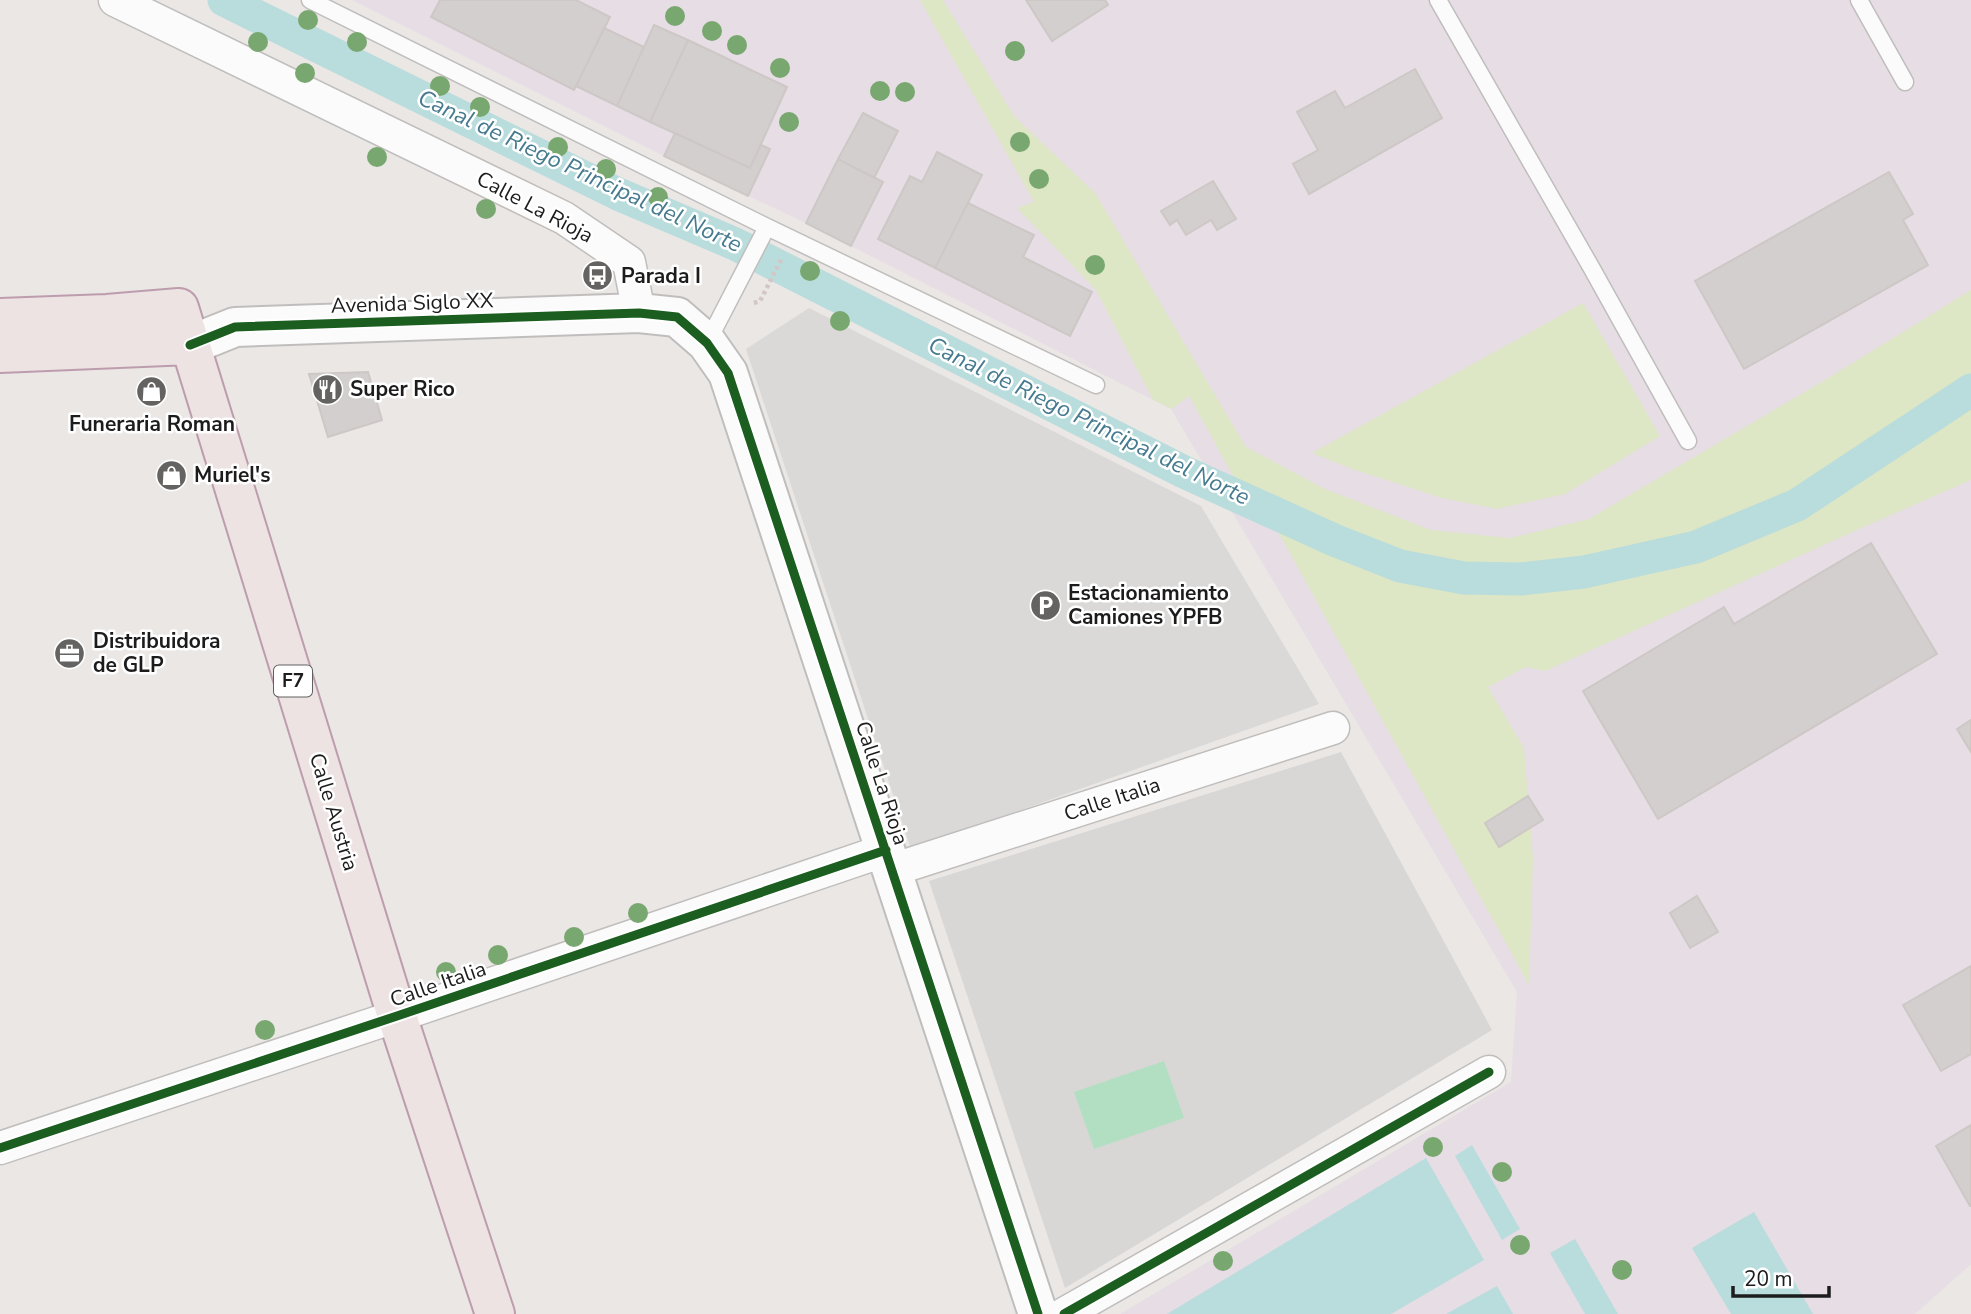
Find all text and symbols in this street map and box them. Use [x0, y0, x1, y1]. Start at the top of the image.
water label: Canal de Riego Principal del Norte [413, 82, 747, 260]
street label: Calle La Rioja [472, 164, 598, 250]
bus stop icon: Parada I [581, 259, 615, 293]
place label: Parada I [621, 262, 701, 290]
street label: Avenida Siglo XX [330, 286, 494, 320]
water label: Canal de Riego Principal del Norte [923, 329, 1255, 513]
restaurant icon: Super Rico [310, 372, 344, 406]
shop icon: Funeraria Roman [135, 375, 169, 409]
place label: Super Rico [350, 375, 455, 403]
place label: Funeraria Roman [69, 410, 235, 438]
shop icon: Muriel's [154, 458, 188, 492]
place label: Muriel's [194, 461, 270, 489]
place label: Estacionamiento Camiones YPFB [1068, 579, 1229, 631]
parking icon: Estacionamiento Camiones YPFB [1028, 588, 1062, 622]
place label: Distribuidora de GLP [93, 627, 221, 679]
office icon: Distribuidora de GLP [53, 636, 87, 670]
road number: F7 [274, 666, 312, 696]
street label: Calle La Rioja [849, 718, 915, 848]
street label: Calle Austria [303, 750, 365, 874]
street label: Calle Italia [1060, 770, 1164, 828]
street label: Calle Italia [386, 955, 490, 1013]
scale bar [1733, 1254, 1829, 1298]
text: 20 m [1744, 1265, 1793, 1293]

